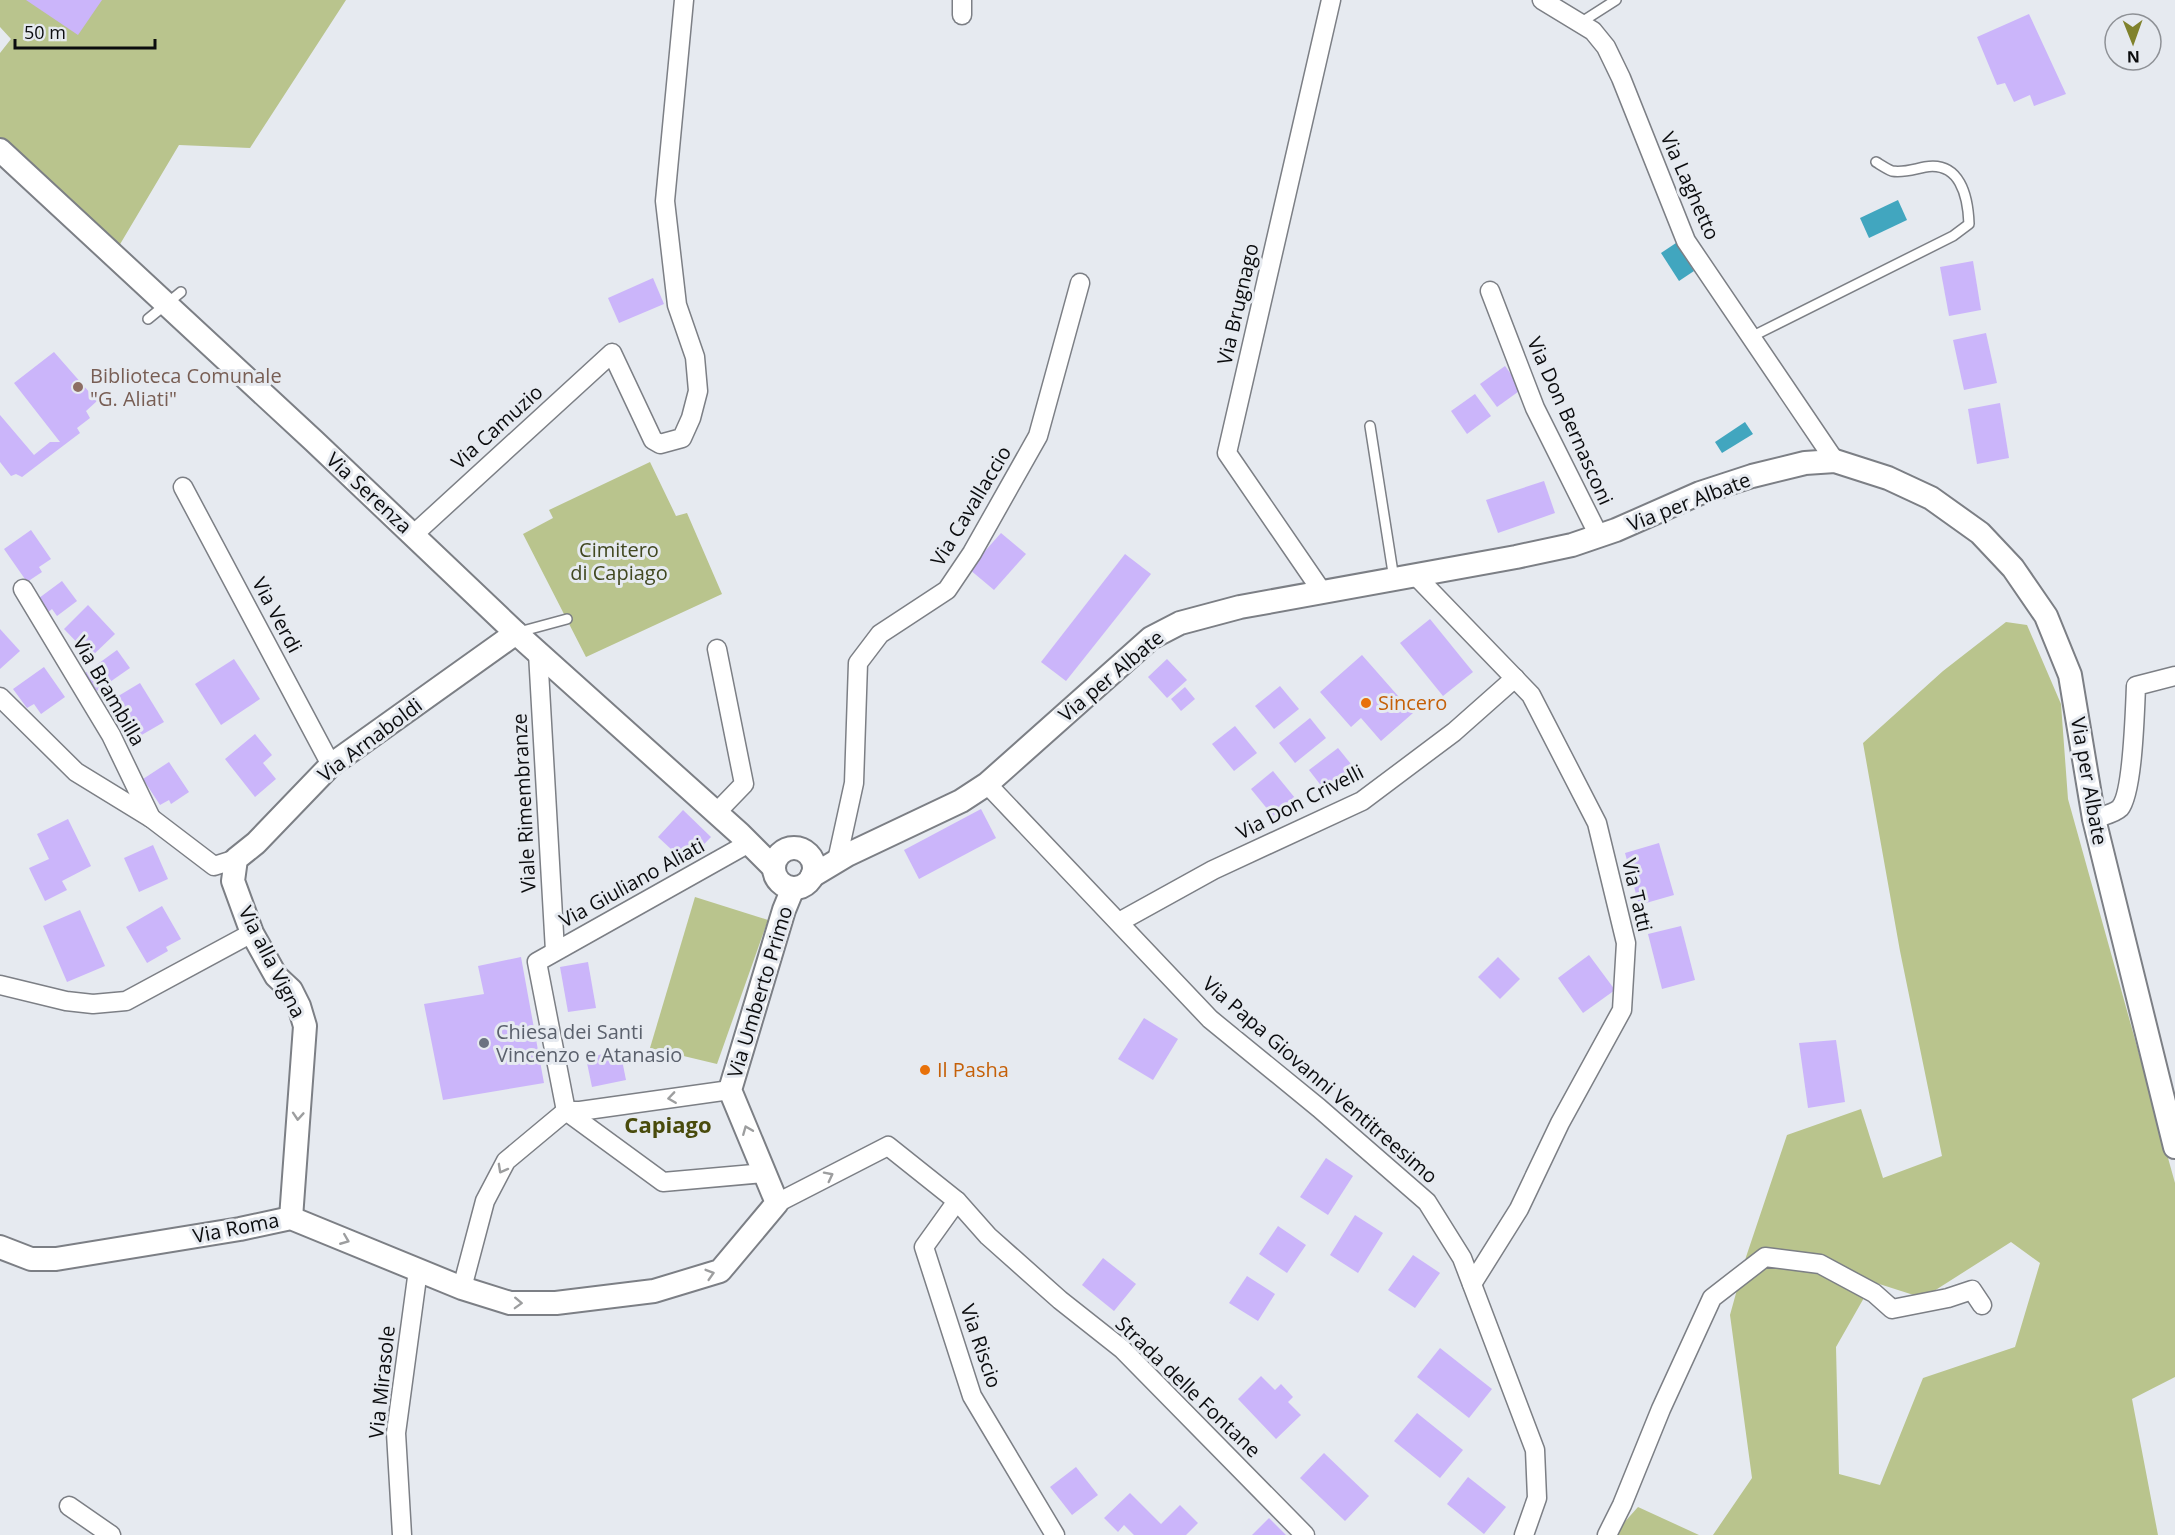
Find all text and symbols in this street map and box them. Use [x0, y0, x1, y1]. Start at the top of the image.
scale bar [15, 12, 154, 50]
north arrow [2103, 12, 2163, 72]
text: 50 m [24, 20, 66, 44]
text: N [2127, 46, 2140, 68]
street label: Via Laghetto [1655, 128, 1726, 244]
street label: Via Brugnago [1210, 241, 1265, 367]
street label: Via Don Bernasconi [1521, 332, 1620, 509]
place label: Biblioteca Comunale "G. Aliati" [90, 362, 282, 412]
street label: Via Camuzio [445, 378, 548, 475]
marker: Biblioteca Comunale "G. Aliati" [71, 380, 85, 394]
street label: Via Cavallaccio [924, 441, 1017, 571]
street label: Via Serenza [321, 446, 418, 539]
street label: Via per Albate [1624, 466, 1754, 537]
park label: Cimitero di Capiago [570, 536, 668, 586]
street label: Via Verdi [246, 572, 309, 657]
street label: Via per Albate [1052, 624, 1169, 728]
street label: Via Brambilla [67, 631, 152, 751]
place label: Sincero [1378, 689, 1447, 716]
street label: Via Arnaboldi [312, 691, 427, 788]
marker: Sincero [1359, 696, 1373, 710]
street label: Viale Rimembranze [505, 713, 542, 893]
street label: Via per Albate [2065, 715, 2114, 847]
street label: Via Don Crivelli [1232, 758, 1368, 845]
street label: Via Giuliano Aliati [554, 832, 709, 934]
street label: Via Tatti [1616, 855, 1659, 934]
street label: Via alla Vigna [233, 901, 312, 1022]
street label: Via Umberto Primo [721, 903, 798, 1081]
street label: Via Papa Giovanni Ventitreesimo [1197, 970, 1444, 1189]
place label: Chiesa dei Santi Vincenzo e Atanasio [496, 1018, 682, 1068]
marker: Chiesa dei Santi Vincenzo e Atanasio [477, 1036, 491, 1050]
place label: Il Pasha [937, 1056, 1009, 1083]
marker: Il Pasha [918, 1063, 932, 1077]
one-way arrow [668, 1091, 677, 1103]
district label: Capiago [624, 1109, 712, 1139]
one-way arrow [292, 1111, 305, 1120]
one-way arrow [742, 1125, 754, 1136]
one-way arrow [498, 1163, 509, 1174]
one-way arrow [823, 1172, 834, 1183]
street label: Via Roma [190, 1206, 281, 1249]
one-way arrow [338, 1233, 349, 1245]
one-way arrow [704, 1269, 715, 1281]
one-way arrow [514, 1296, 523, 1309]
street label: Via Riscio [955, 1300, 1008, 1391]
street label: Strada delle Fontane [1110, 1310, 1267, 1463]
street label: Via Mirasole [362, 1324, 401, 1440]

